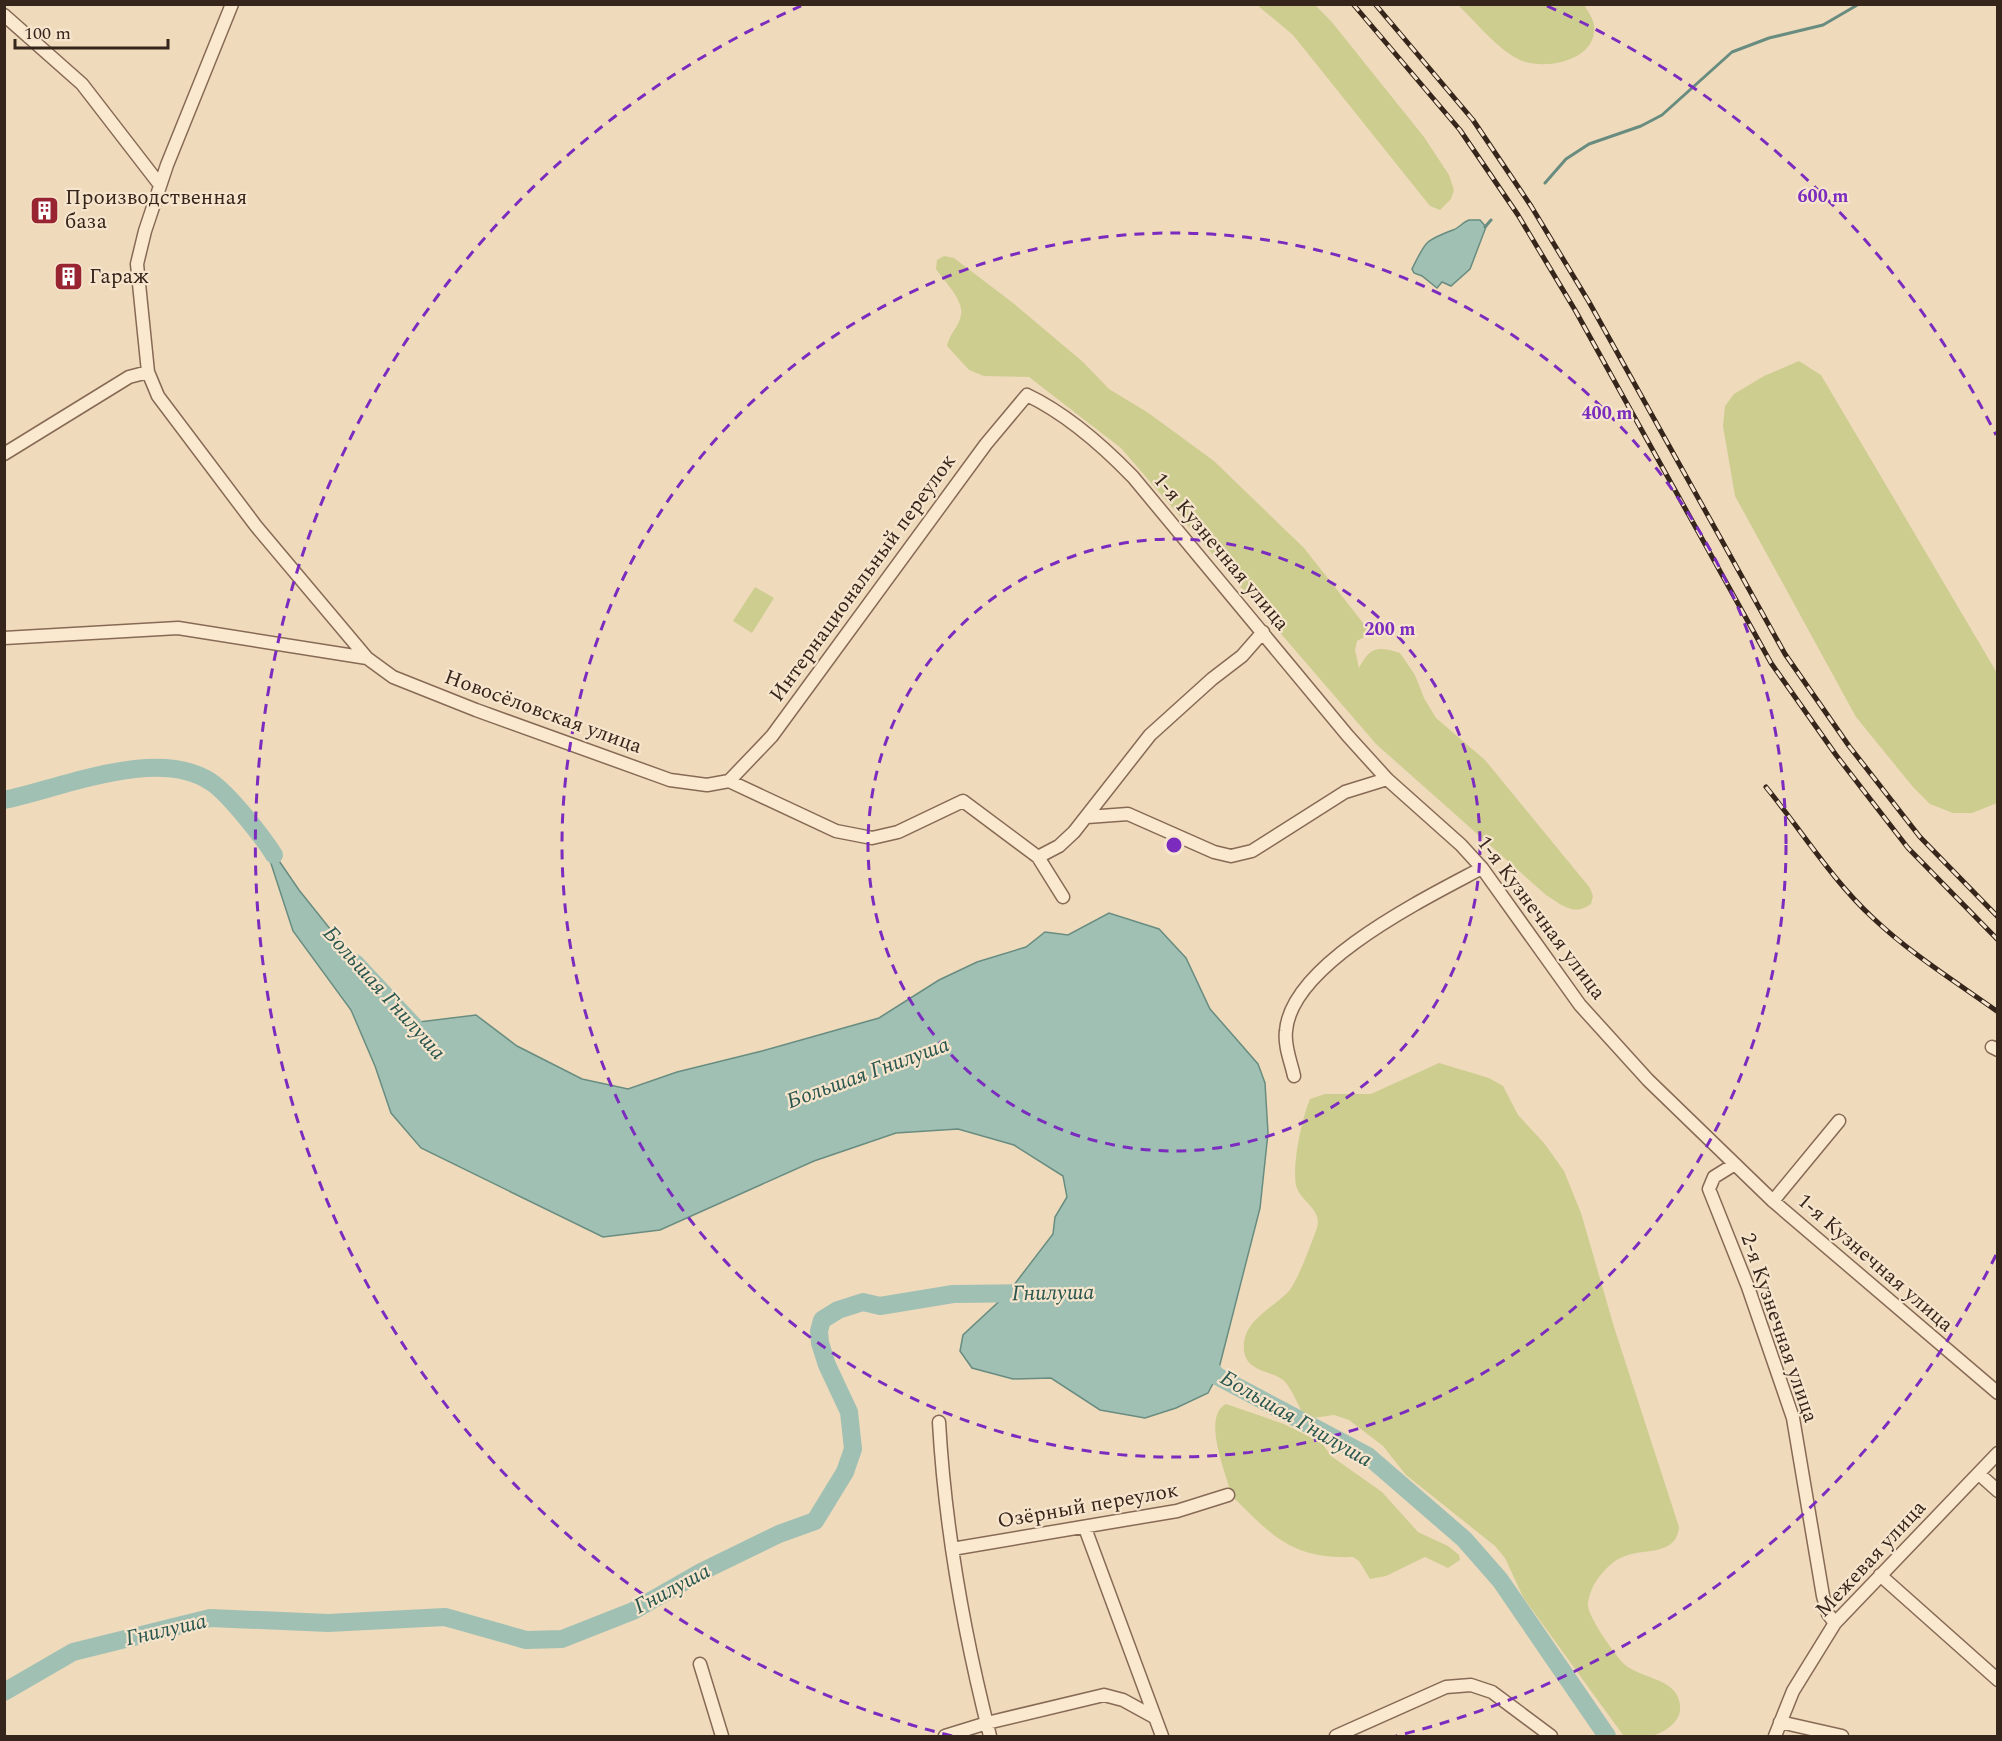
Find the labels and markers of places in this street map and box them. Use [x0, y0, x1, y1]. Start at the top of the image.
place label: Производственная база [65, 182, 247, 238]
building icon: Производственная база [28, 194, 60, 226]
building icon: Гараж [52, 261, 84, 293]
place label: Гараж [89, 261, 149, 293]
centre of rings [1164, 835, 1184, 855]

